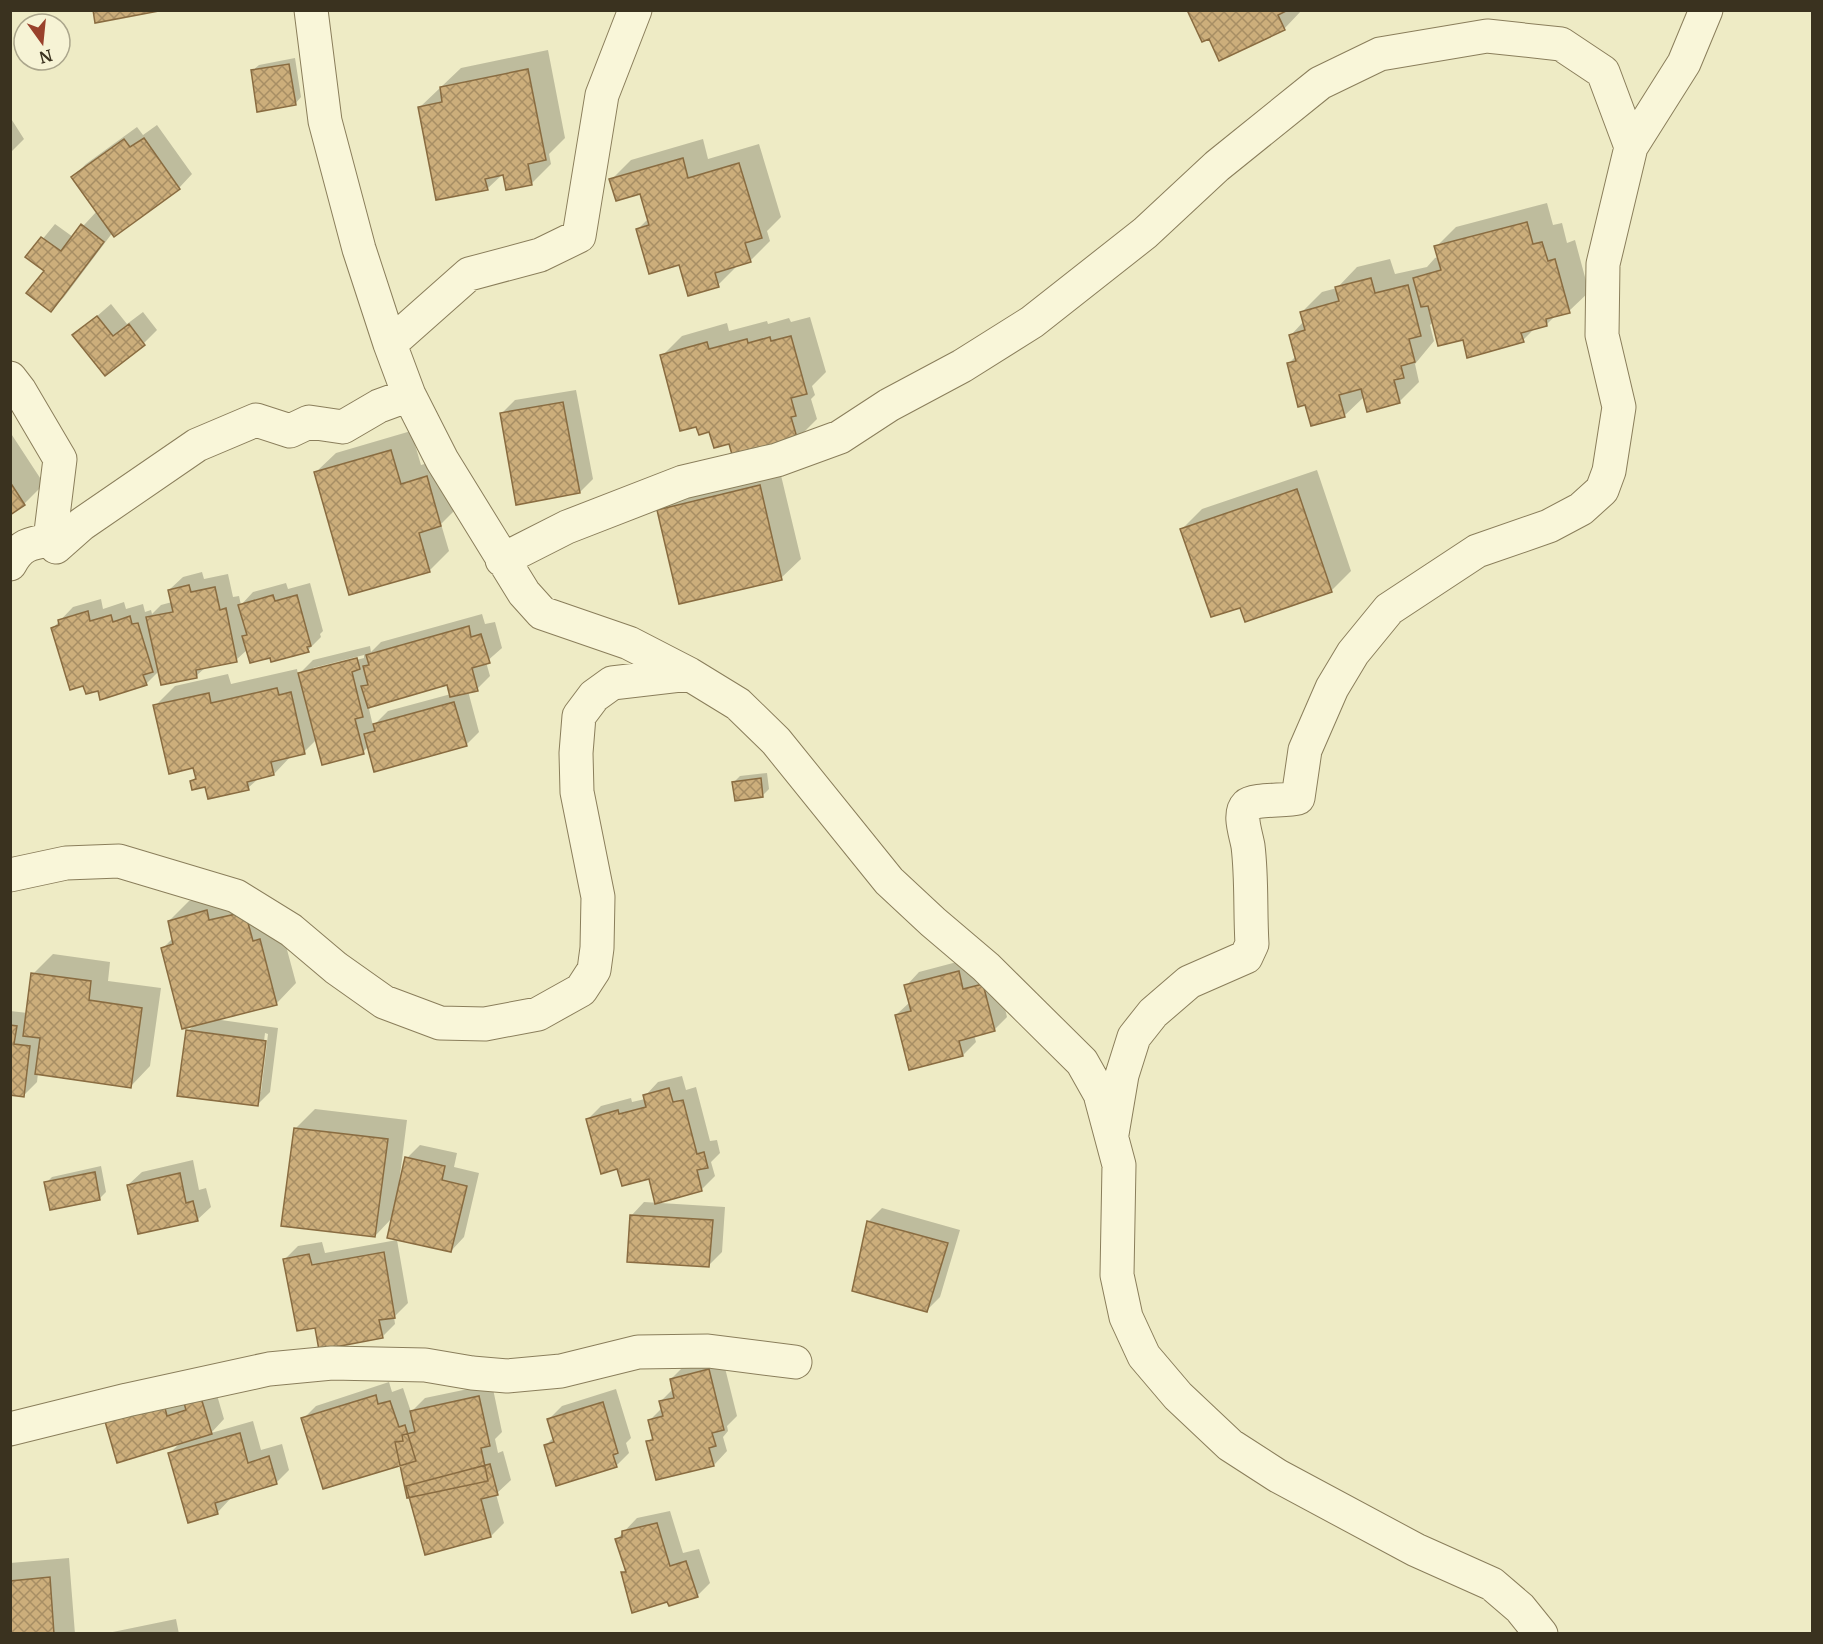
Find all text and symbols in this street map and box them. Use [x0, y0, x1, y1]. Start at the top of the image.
north arrow [12, 12, 72, 72]
text: N [37, 45, 55, 68]

